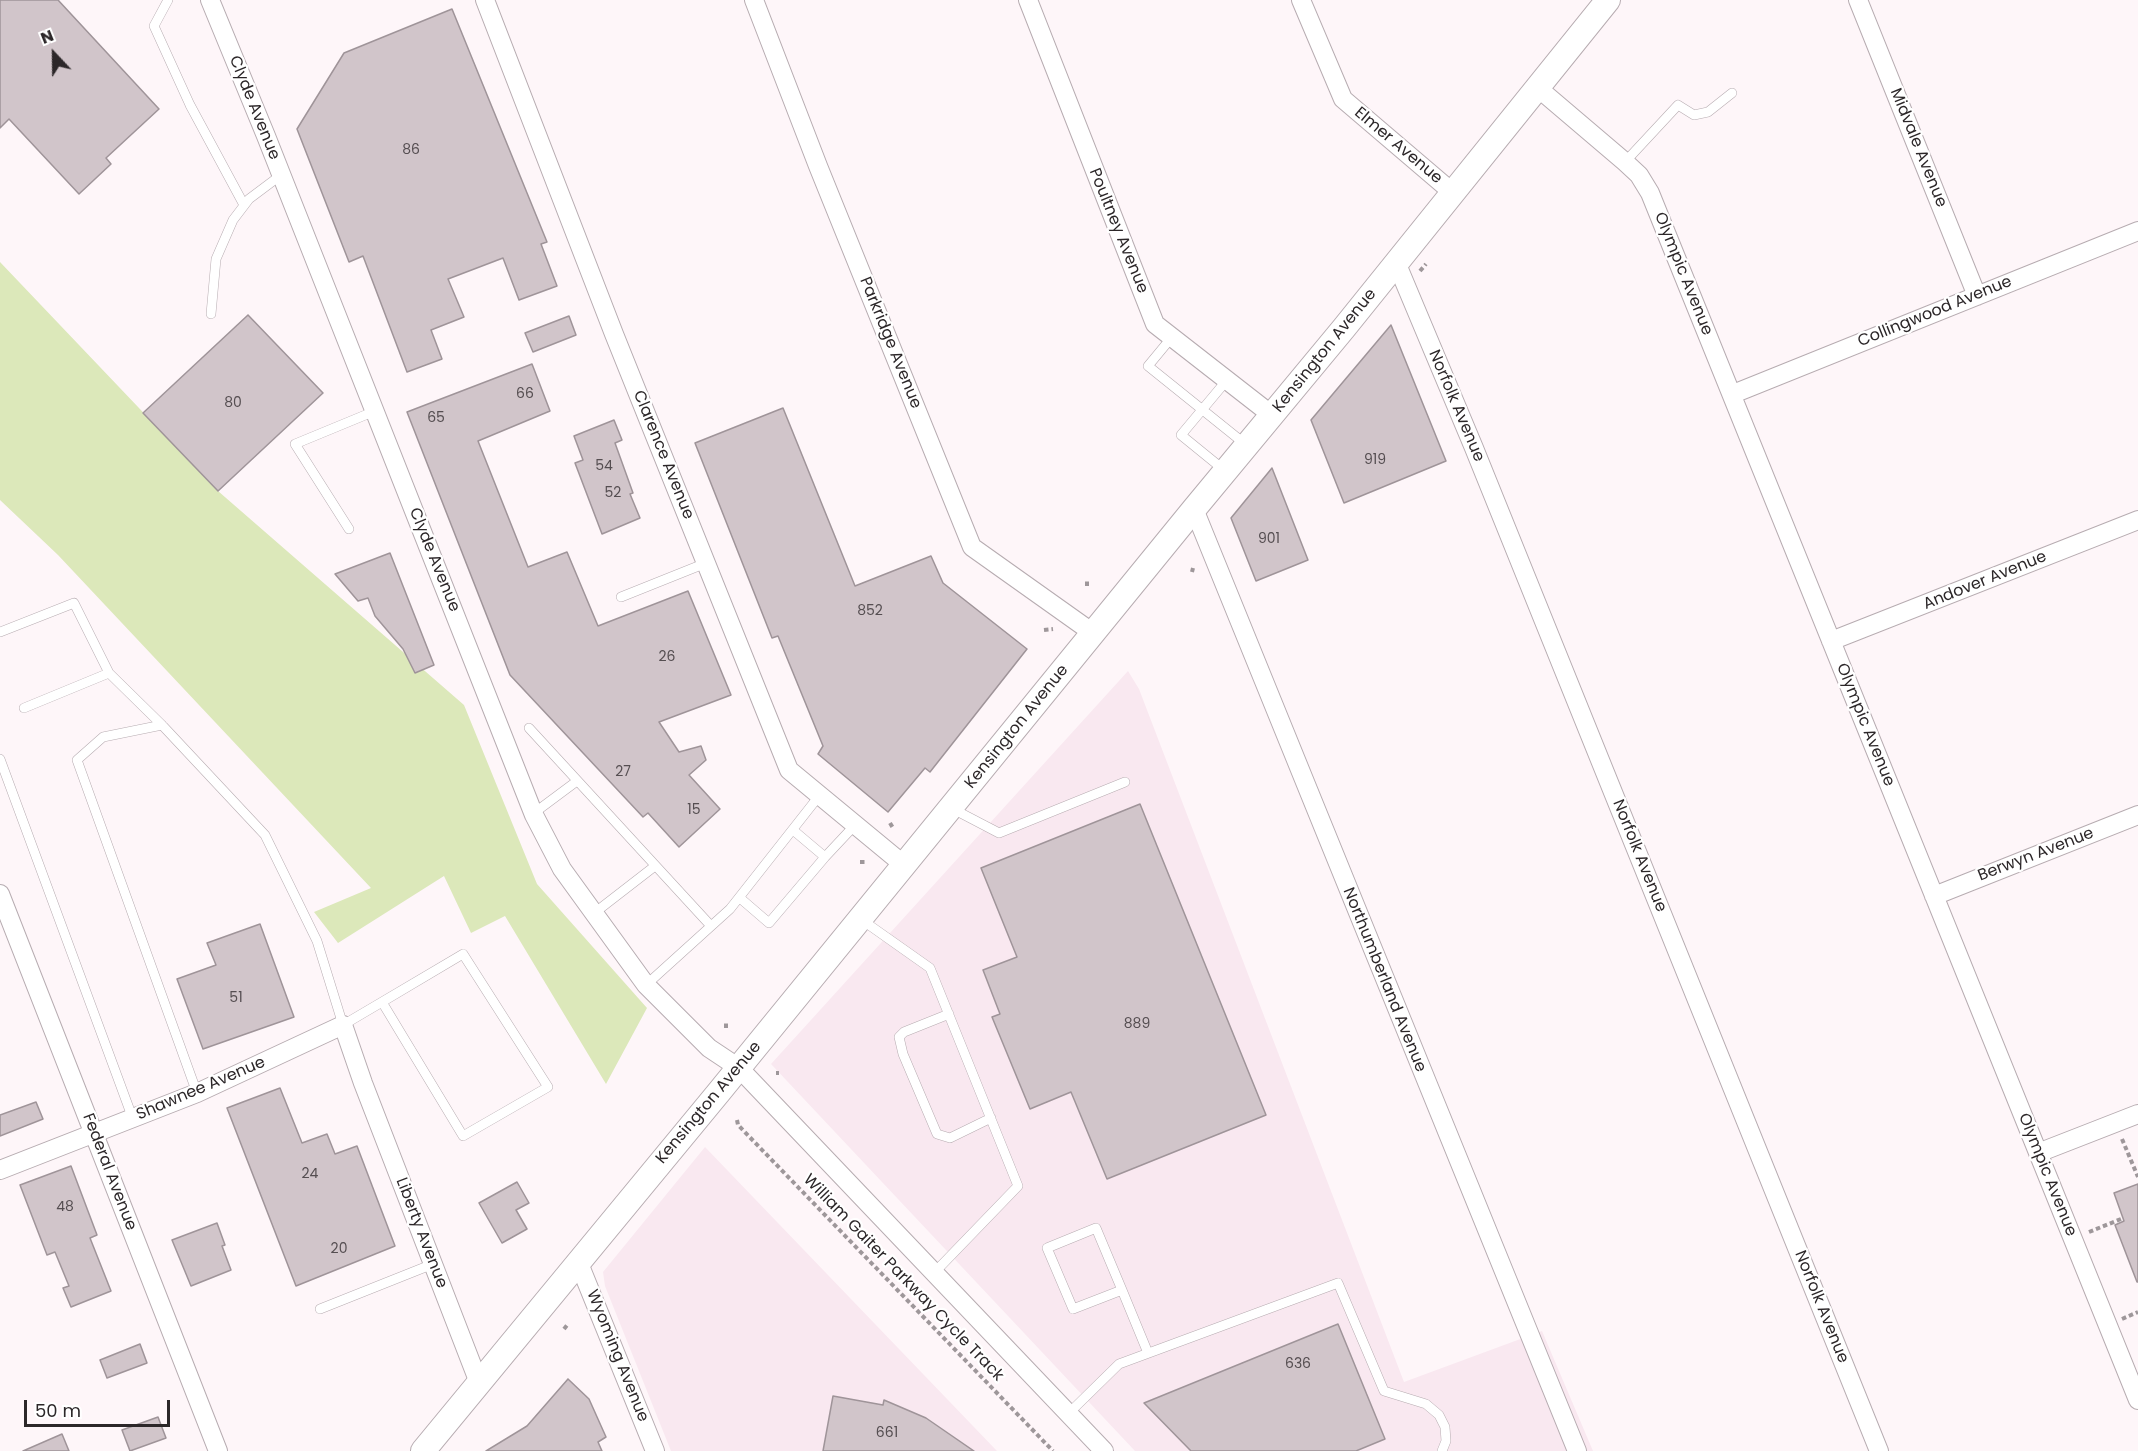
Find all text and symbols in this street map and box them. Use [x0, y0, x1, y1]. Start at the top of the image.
north arrow [24, 24, 84, 84]
text: N [37, 24, 57, 50]
street label: Clyde Avenue [224, 53, 284, 163]
street label: Midvale Avenue [1885, 86, 1951, 210]
street label: Elmer Avenue [1350, 104, 1446, 188]
house number: 86 [402, 142, 420, 158]
street label: Poultney Avenue [1084, 166, 1152, 296]
street label: Olympic Avenue [1650, 210, 1716, 338]
street label: Collingwood Avenue [1855, 272, 2015, 352]
street label: Parkridge Avenue [855, 274, 925, 412]
street label: Kensington Avenue [1269, 285, 1381, 417]
street label: Norfolk Avenue [1424, 347, 1488, 465]
house number: 66 [516, 386, 534, 402]
street label: Clarence Avenue [628, 388, 698, 522]
house number: 80 [224, 395, 242, 411]
house number: 65 [427, 410, 445, 426]
house number: 919 [1364, 452, 1386, 468]
house number: 54 [595, 458, 613, 474]
house number: 52 [605, 485, 621, 501]
street label: Clyde Avenue [404, 505, 464, 615]
house number: 901 [1258, 531, 1280, 547]
street label: Andover Avenue [1921, 548, 2049, 614]
house number: 852 [857, 603, 883, 619]
house number: 26 [659, 649, 675, 665]
street label: Kensington Avenue [961, 661, 1073, 793]
street label: Olympic Avenue [1832, 661, 1898, 789]
house number: 27 [615, 764, 631, 780]
street label: Norfolk Avenue [1608, 797, 1670, 915]
house number: 15 [687, 802, 701, 818]
street label: Berwyn Avenue [1975, 824, 2097, 886]
street label: Northumberland Avenue [1338, 885, 1430, 1075]
house number: 51 [229, 990, 243, 1006]
house number: 889 [1124, 1016, 1150, 1032]
street label: Kensington Avenue [652, 1038, 766, 1168]
street label: Shawnee Avenue [134, 1053, 268, 1125]
street label: Federal Avenue [78, 1111, 140, 1233]
street label: Olympic Avenue [2014, 1111, 2080, 1239]
house number: 24 [302, 1166, 318, 1182]
street label: William Gaiter Parkway Cycle Track [799, 1171, 1007, 1385]
street label: Liberty Avenue [391, 1175, 451, 1291]
house number: 48 [56, 1199, 74, 1215]
house number: 20 [331, 1241, 347, 1257]
street label: Norfolk Avenue [1790, 1248, 1852, 1366]
street label: Wyoming Avenue [582, 1287, 652, 1425]
house number: 636 [1285, 1356, 1311, 1372]
scale bar [27, 1388, 172, 1426]
text: 50 m [35, 1398, 81, 1423]
house number: 661 [876, 1425, 898, 1441]

